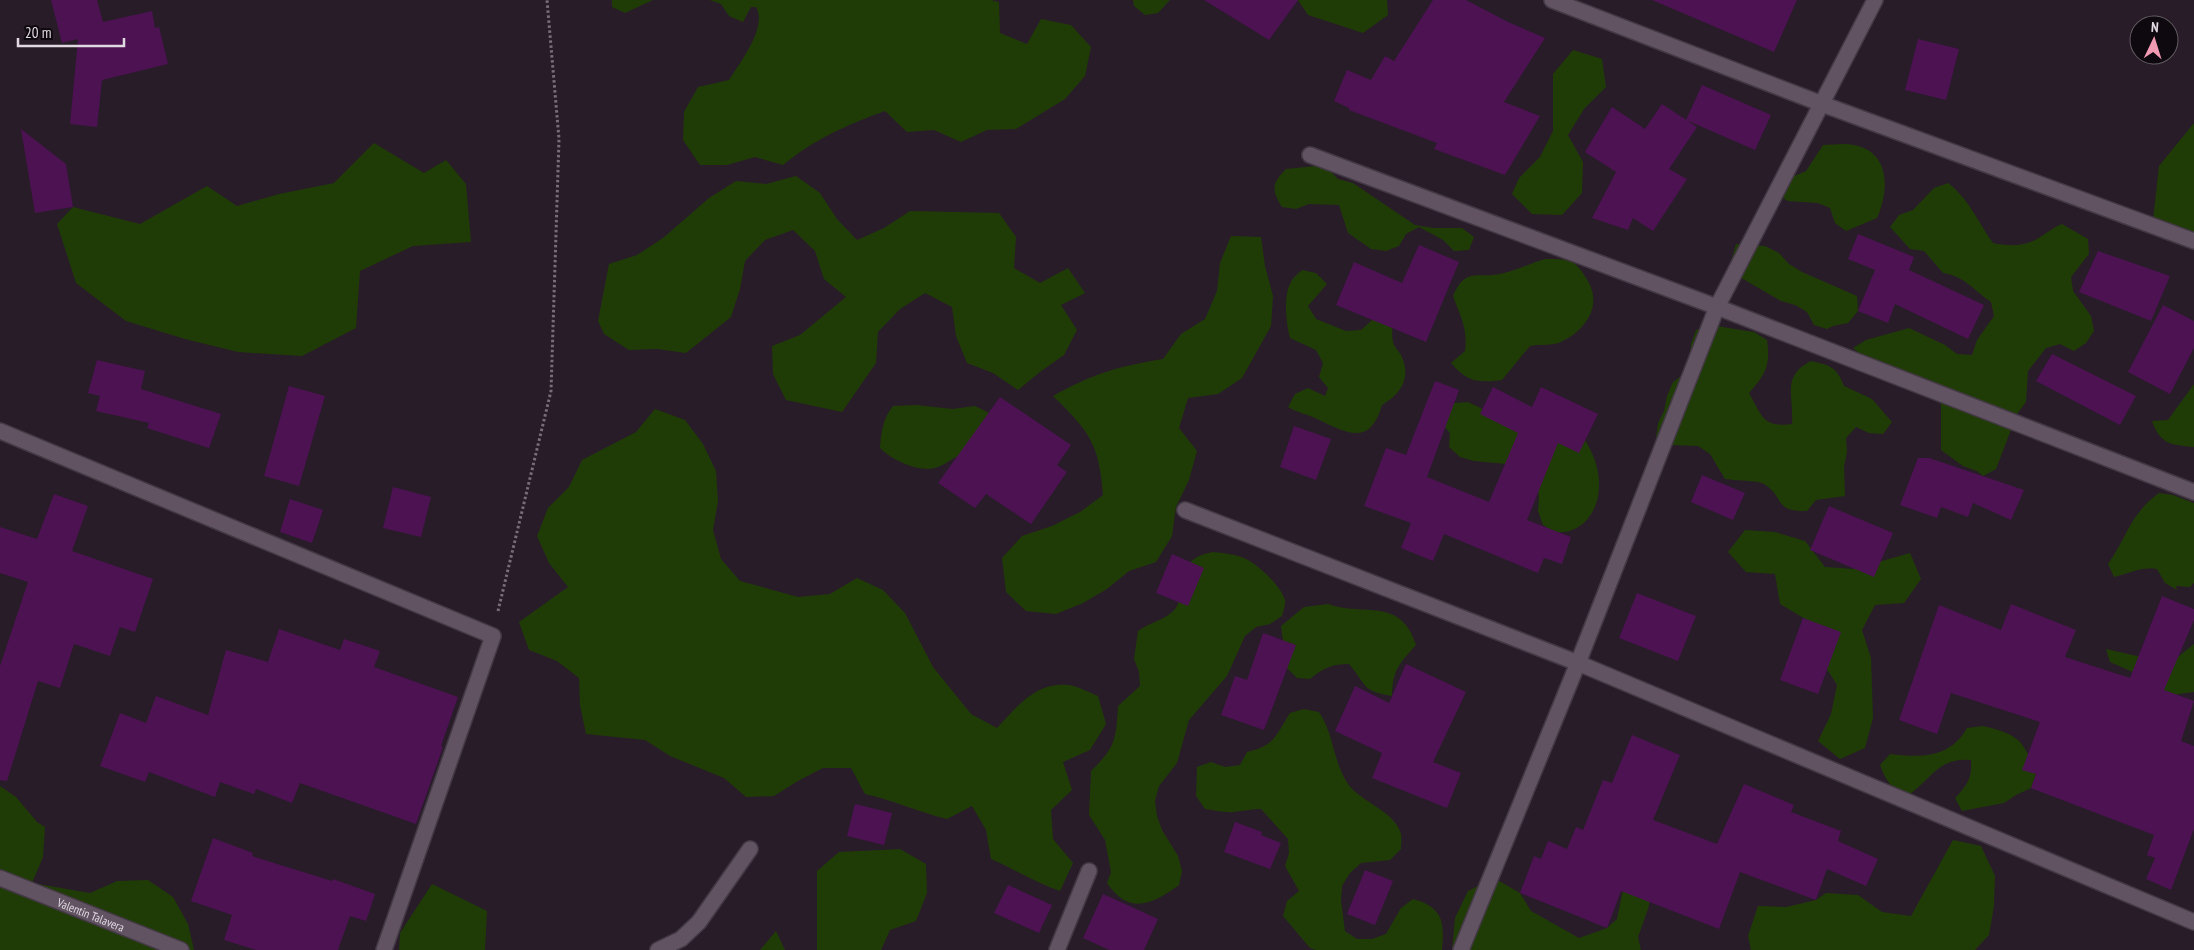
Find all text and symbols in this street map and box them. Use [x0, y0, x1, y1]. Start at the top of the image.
scale bar [18, 15, 124, 47]
north arrow [2129, 15, 2179, 65]
text: N [2151, 18, 2159, 36]
text: 20 m [25, 23, 51, 42]
street label: Valentin Talavera [54, 894, 127, 934]

